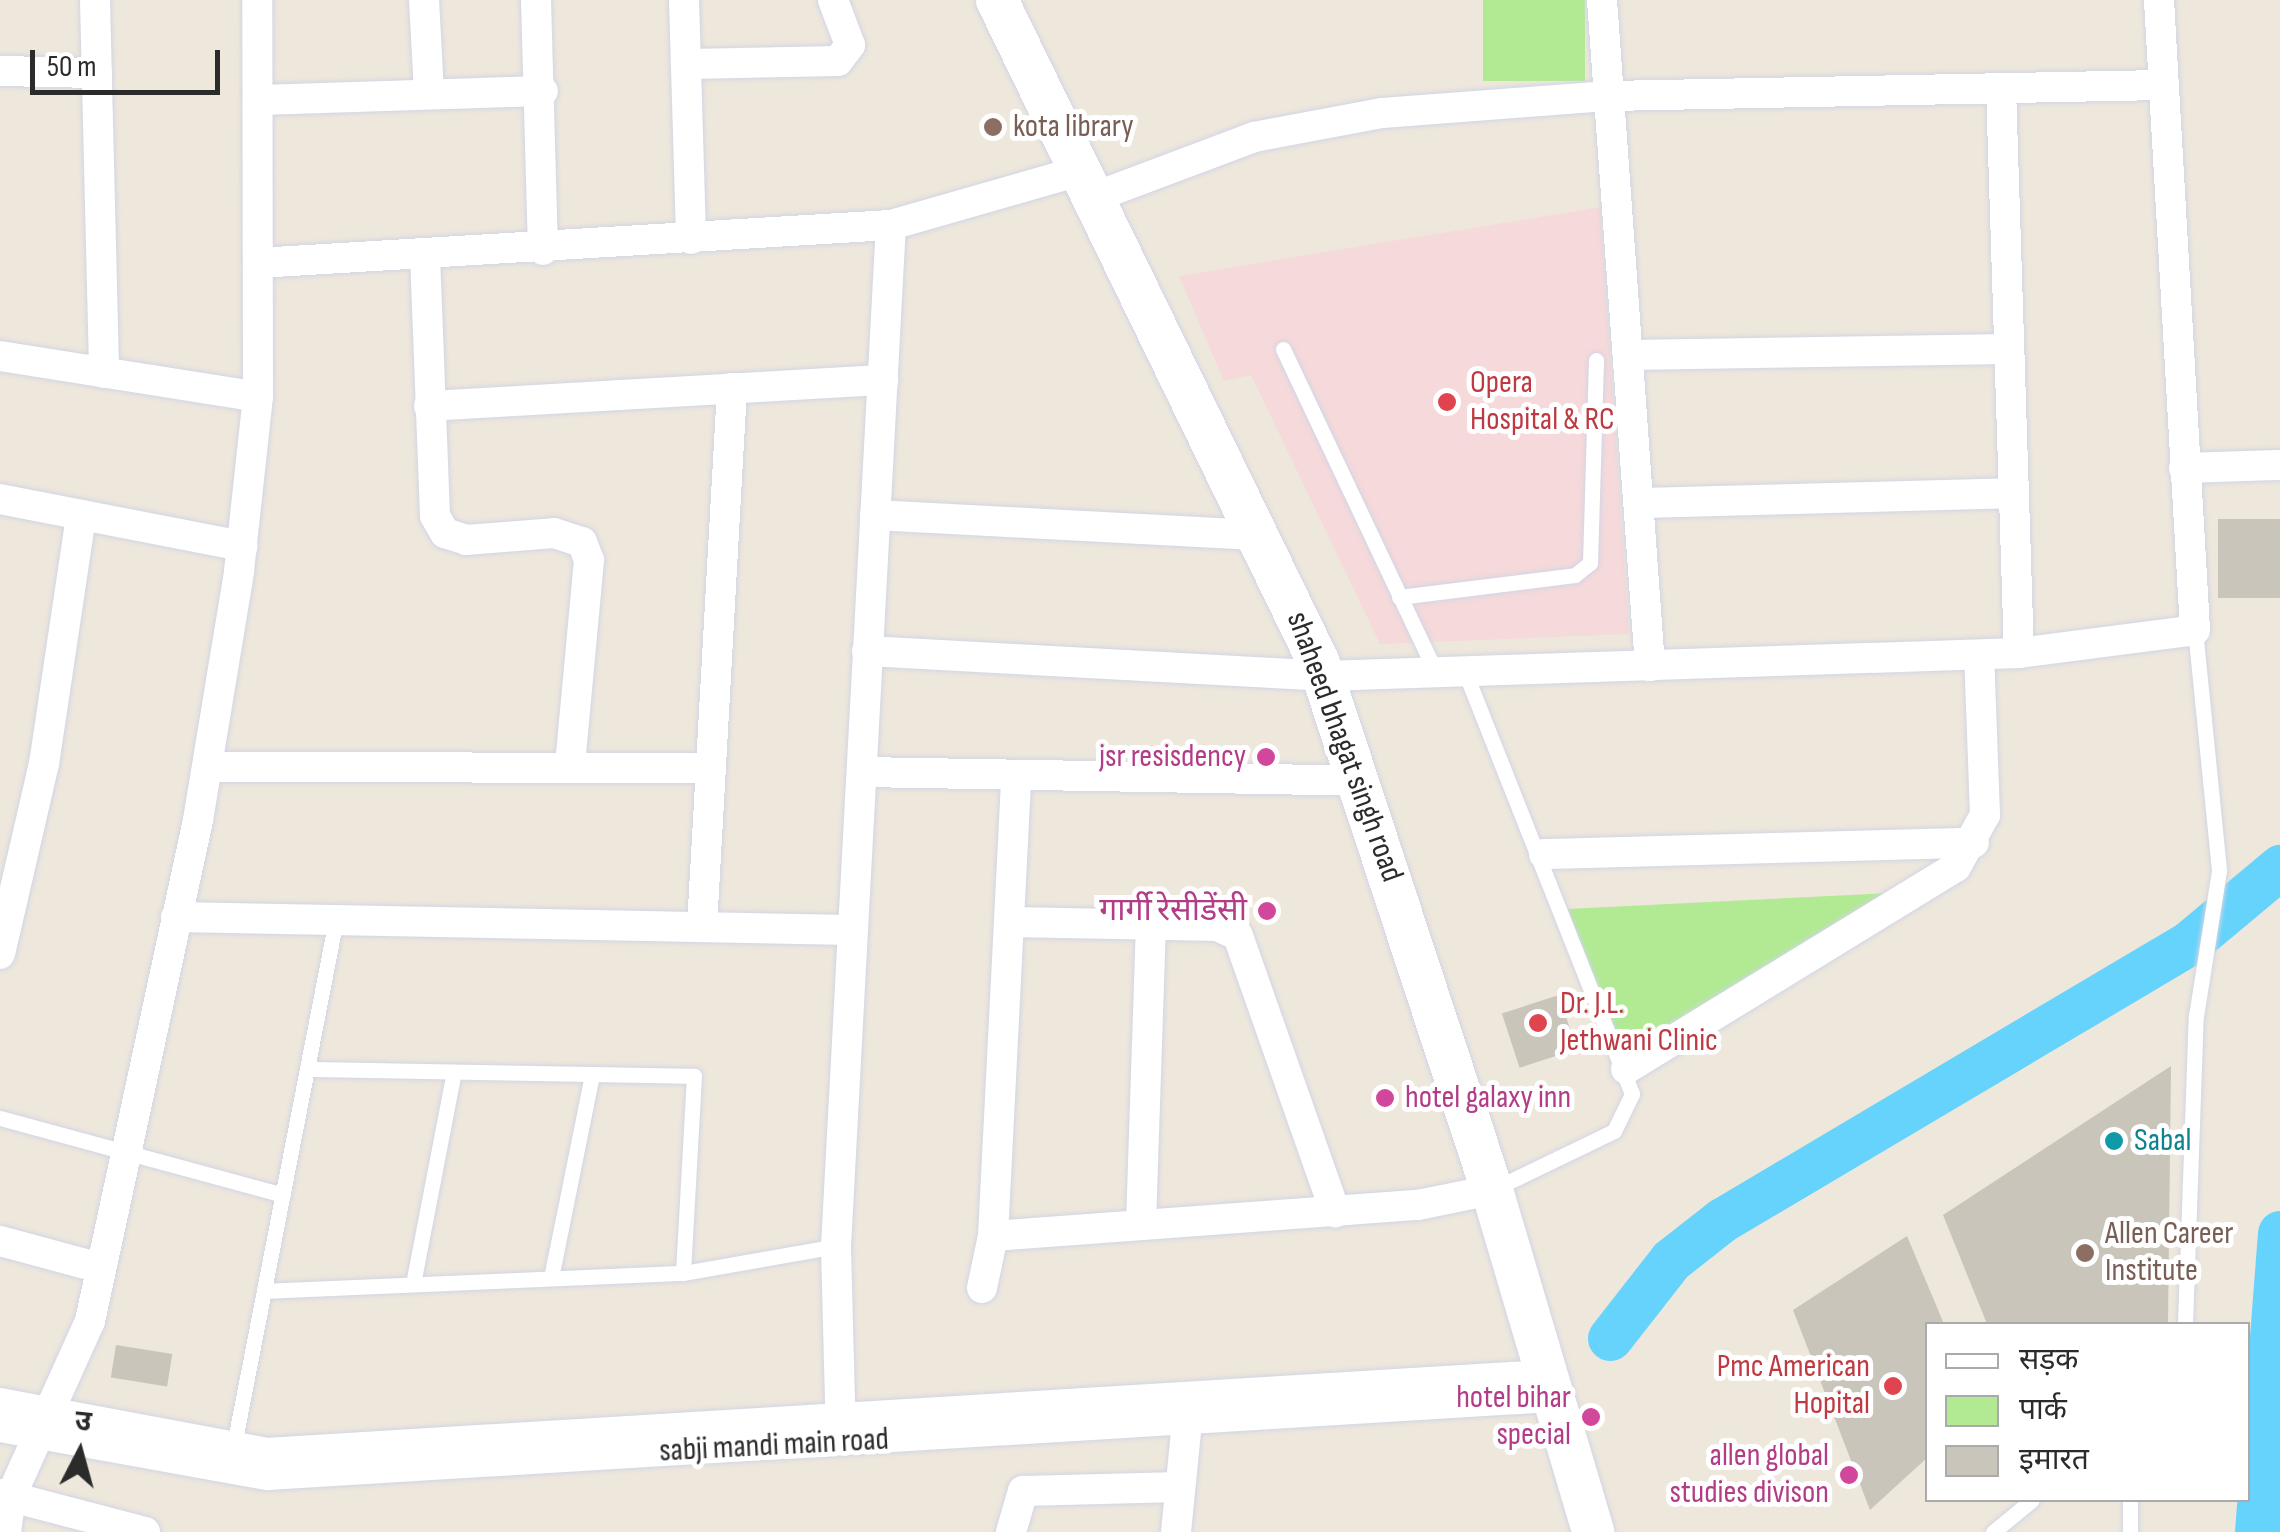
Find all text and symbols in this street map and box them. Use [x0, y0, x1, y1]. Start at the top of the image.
scale bar [35, 30, 225, 92]
text: 50 m [47, 49, 96, 85]
place label: kota library [1013, 108, 1134, 146]
marker: kota library [982, 116, 1004, 138]
place label: Opera Hospital & RC [1470, 365, 1615, 440]
marker: Opera Hospital & RC [1434, 389, 1460, 415]
street label: shaheed bhagat singh road [1277, 607, 1411, 887]
place label: jsr resisdency [1099, 738, 1246, 776]
marker: jsr resisdency [1255, 746, 1277, 768]
place label: गार्गी रेसीडेंसी [1099, 892, 1247, 930]
marker: गार्गी रेसीडेंसी [1256, 900, 1278, 922]
place label: Dr. J.L. Jethwani Clinic [1560, 986, 1718, 1061]
marker: Dr. J.L. Jethwani Clinic [1525, 1010, 1551, 1036]
place label: hotel galaxy inn [1405, 1079, 1571, 1117]
marker: hotel galaxy inn [1374, 1087, 1396, 1109]
place label: Sabal [2134, 1122, 2192, 1160]
marker: Sabal [2103, 1130, 2125, 1152]
place label: Allen Career Institute [2105, 1216, 2234, 1291]
marker: Allen Career Institute [2074, 1242, 2096, 1264]
legend [1925, 1322, 2250, 1502]
text: सड़क [2019, 1342, 2078, 1378]
place label: Pmc American Hopital [1717, 1349, 1870, 1424]
marker: Pmc American Hopital [1880, 1373, 1906, 1399]
place label: hotel bihar special [1456, 1380, 1571, 1455]
text: पार्क [2019, 1392, 2067, 1428]
north arrow [30, 1402, 130, 1502]
text: उ [73, 1404, 93, 1439]
marker: hotel bihar special [1580, 1406, 1602, 1428]
street label: sabji mandi main road [658, 1421, 890, 1471]
place label: allen global studies divison [1670, 1438, 1829, 1513]
text: इमारत [2019, 1442, 2089, 1478]
marker: allen global studies divison [1838, 1464, 1860, 1486]

